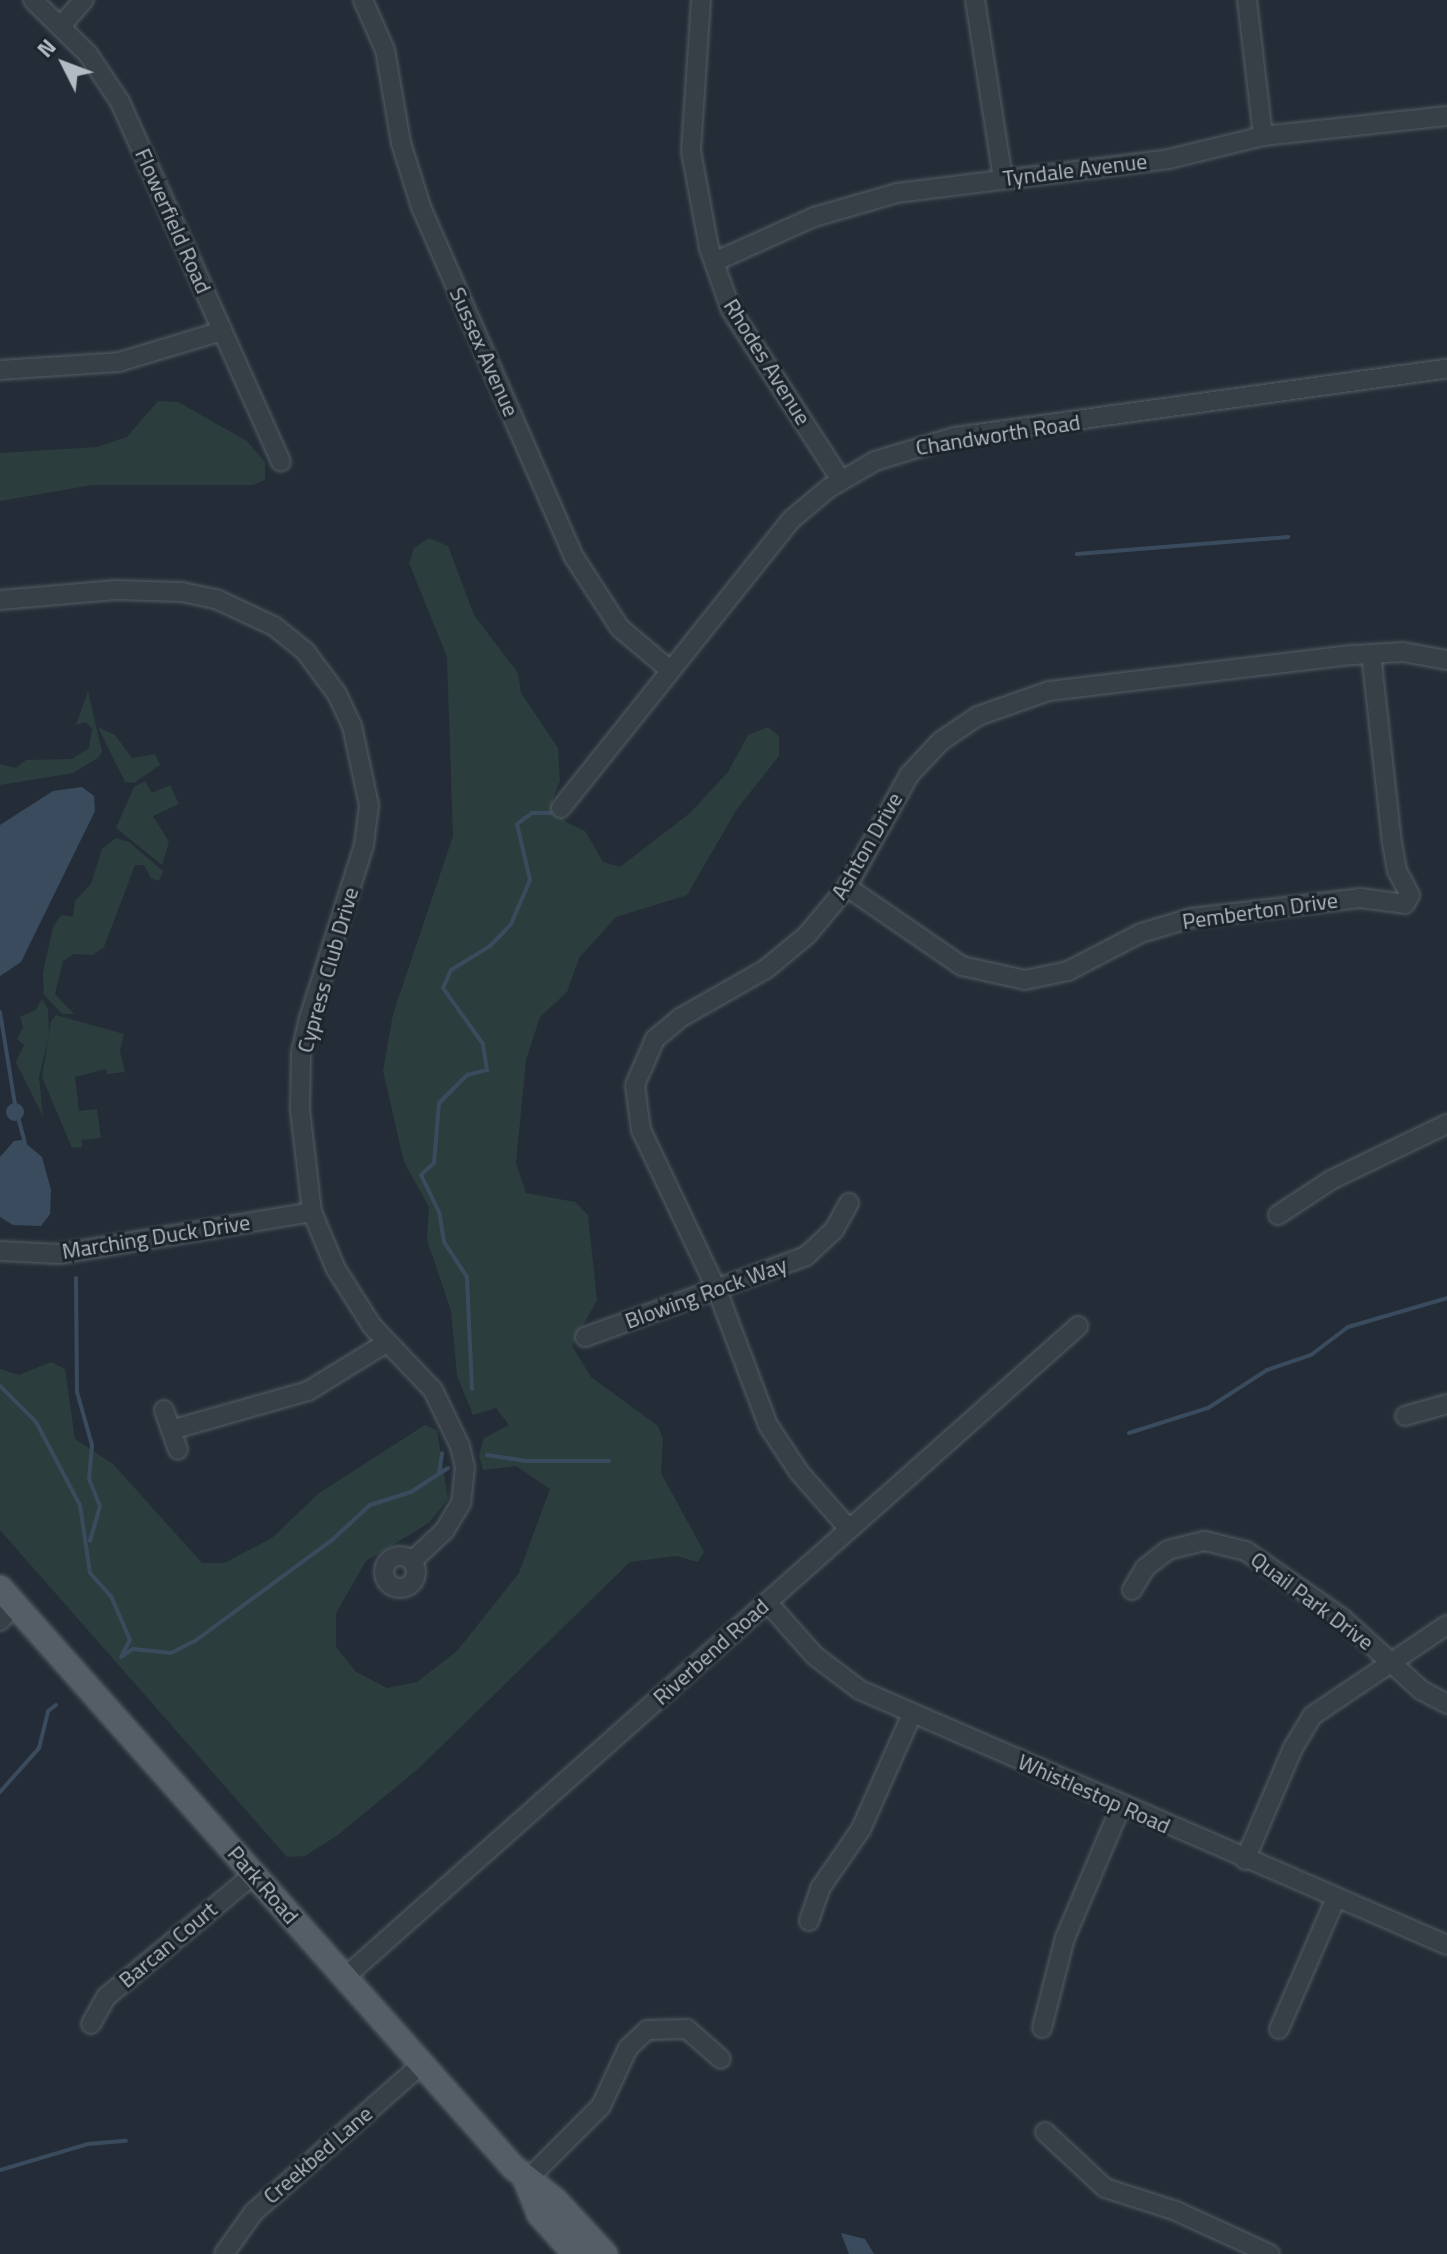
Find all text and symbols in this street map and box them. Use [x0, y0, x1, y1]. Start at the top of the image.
north arrow [24, 24, 104, 104]
text: N [28, 31, 64, 65]
street label: Flowerfield Road [129, 144, 217, 298]
street label: Tyndale Avenue [1001, 148, 1149, 192]
street label: Sussex Avenue [444, 283, 524, 421]
street label: Rhodes Avenue [718, 294, 816, 430]
street label: Chandworth Road [914, 409, 1082, 461]
street label: Ashton Drive [826, 788, 908, 904]
street label: Cypress Club Drive [292, 884, 364, 1056]
street label: Pemberton Drive [1180, 887, 1340, 935]
street label: Marching Duck Drive [60, 1209, 252, 1265]
street label: Blowing Rock Way [621, 1251, 791, 1335]
street label: Quail Park Drive [1245, 1546, 1379, 1656]
street label: Riverbend Road [648, 1593, 774, 1711]
street label: Whistlestop Road [1014, 1749, 1174, 1839]
street label: Park Road [222, 1841, 304, 1929]
street label: Barcan Court [114, 1896, 222, 1994]
street label: Creekbed Lane [258, 2101, 378, 2209]

